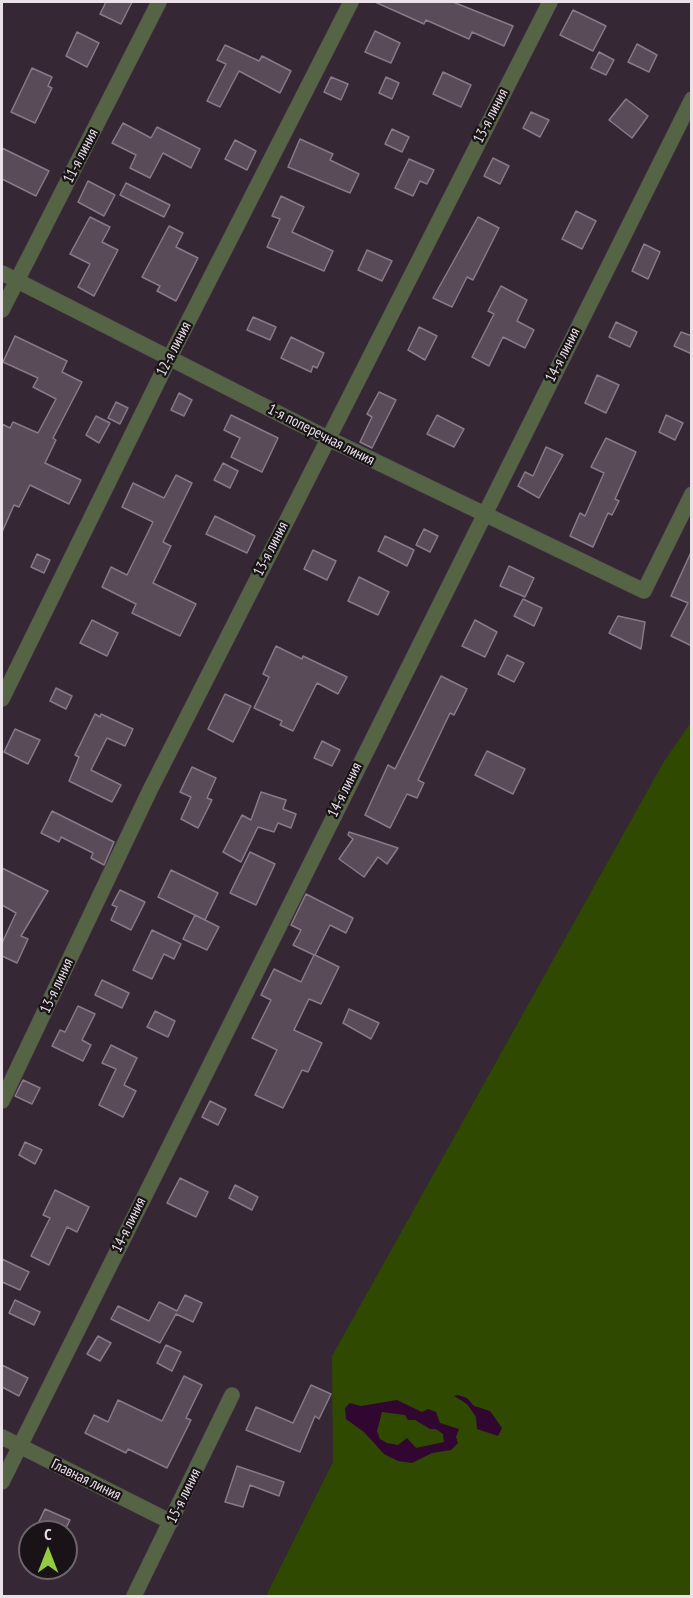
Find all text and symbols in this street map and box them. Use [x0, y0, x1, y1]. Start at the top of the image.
street label: 13-я линия [470, 86, 512, 146]
street label: 11-я линия [60, 126, 102, 186]
street label: 12-я линия [153, 319, 195, 379]
street label: 14-я линия [542, 325, 584, 385]
street label: 1-я поперечная линия [265, 400, 377, 470]
street label: 13-я линия [250, 519, 292, 579]
street label: 14-я линия [324, 760, 366, 820]
street label: 13-я линия [36, 956, 78, 1016]
street label: 14-я линия [108, 1195, 150, 1255]
street label: Главная линия [48, 1455, 124, 1505]
street label: 15-я линия [163, 1466, 205, 1526]
north arrow [18, 1520, 78, 1580]
text: С [44, 1524, 52, 1544]

